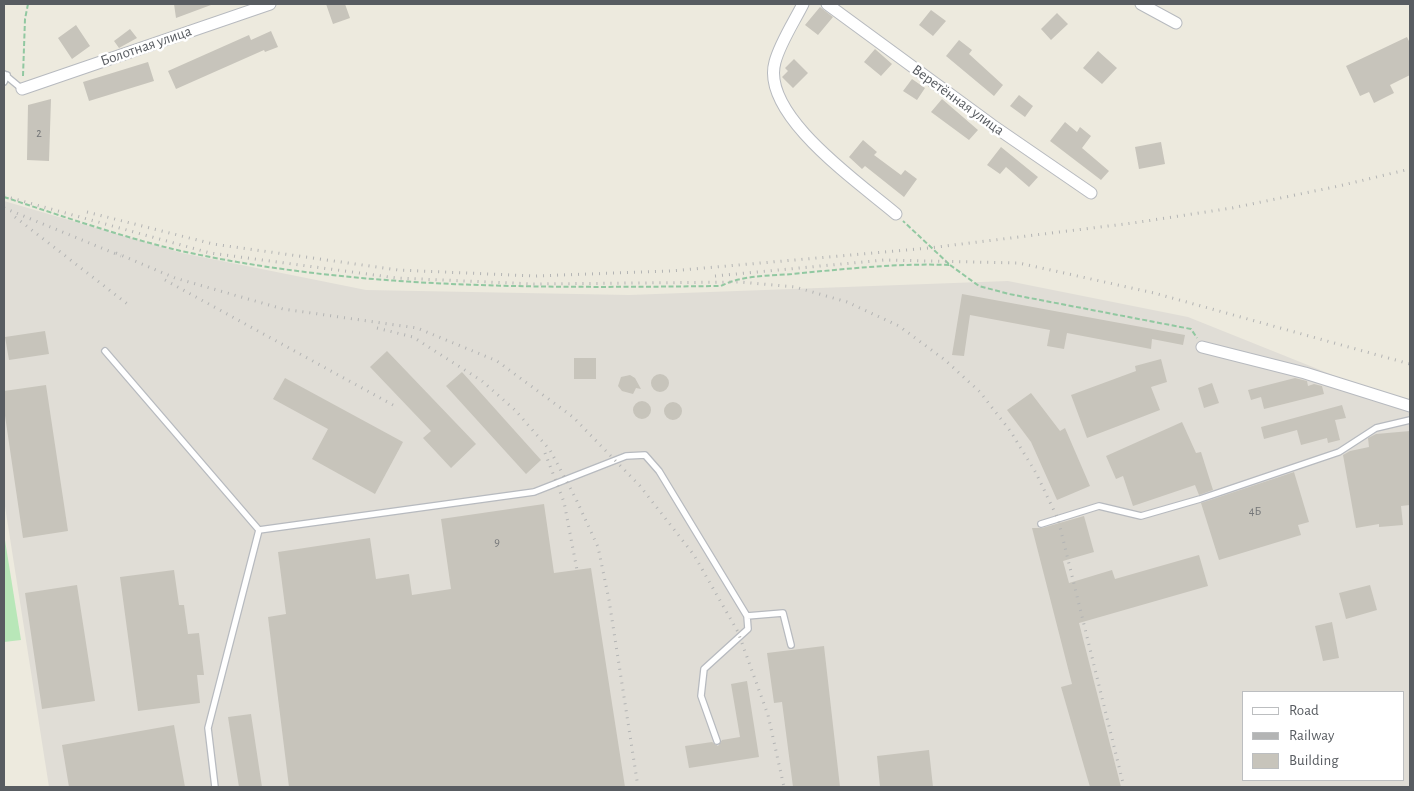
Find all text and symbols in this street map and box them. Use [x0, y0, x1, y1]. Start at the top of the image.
street label: Болотная улица [98, 22, 194, 70]
street label: Веретённая улица [908, 60, 1008, 140]
house number: 2 [36, 126, 42, 140]
house number: 4Б [1249, 504, 1261, 518]
house number: 9 [494, 535, 500, 549]
legend [1242, 691, 1404, 781]
text: Road [1289, 703, 1319, 718]
text: Railway [1289, 728, 1334, 743]
text: Building [1289, 753, 1339, 768]

